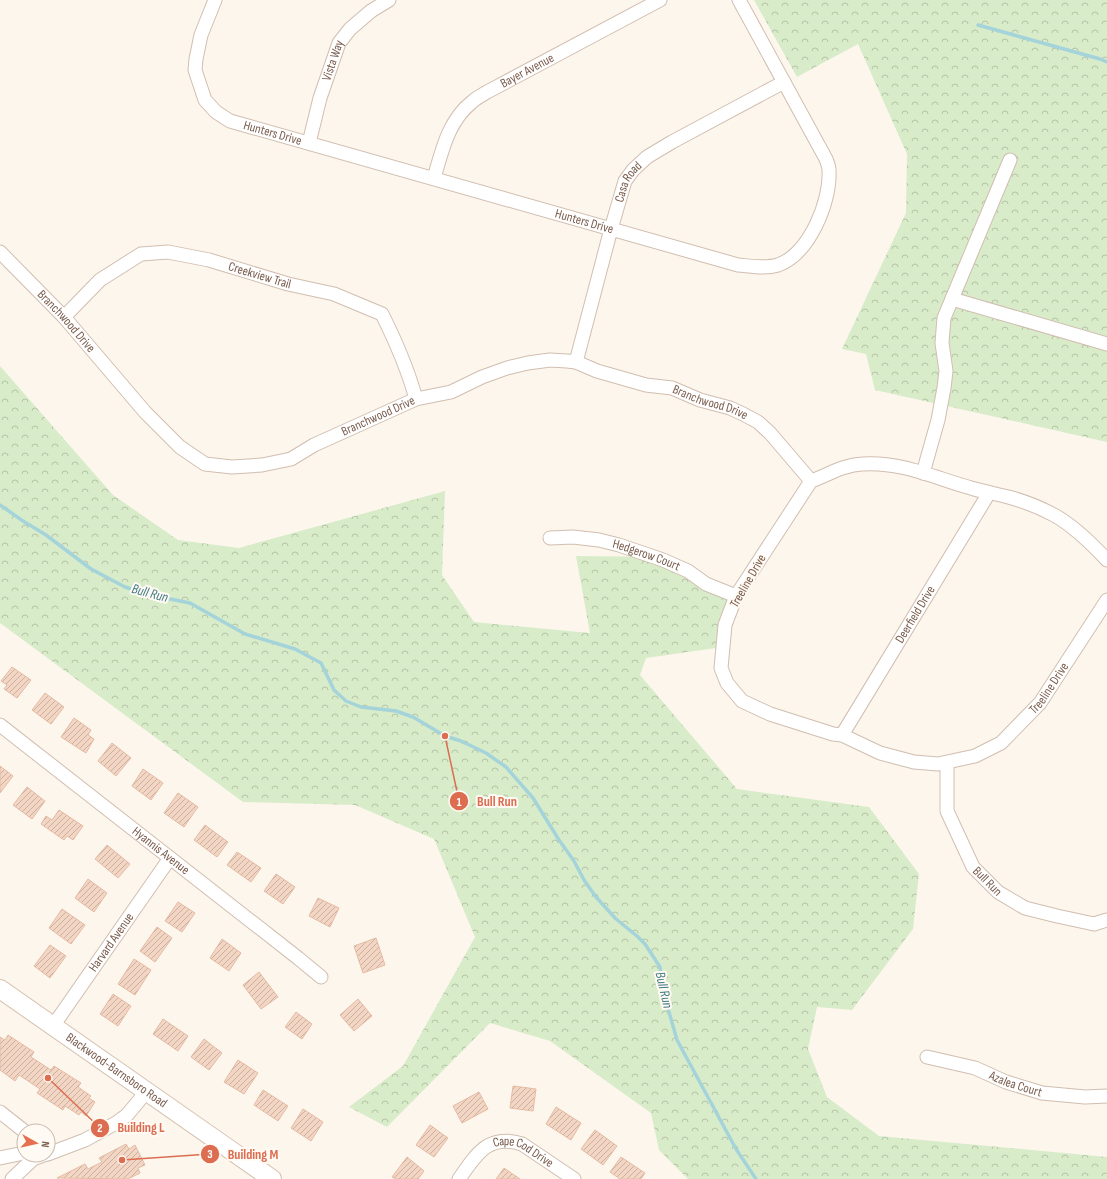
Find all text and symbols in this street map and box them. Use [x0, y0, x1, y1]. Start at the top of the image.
street label: Vista Way [319, 38, 347, 83]
street label: Bayer Avenue [498, 50, 557, 91]
street label: Hunters Drive [242, 117, 303, 149]
street label: Casa Road [611, 158, 645, 204]
street label: Hunters Drive [553, 206, 615, 237]
street label: Creekview Trail [226, 258, 293, 292]
street label: Branchwood Drive [34, 287, 99, 356]
street label: Branchwood Drive [670, 381, 751, 423]
street label: Branchwood Drive [339, 393, 418, 440]
street label: Hedgerow Court [611, 536, 683, 575]
street label: Treeline Drive [726, 551, 770, 611]
water label: Bull Run [130, 580, 170, 606]
street label: Deerfield Drive [892, 583, 939, 646]
street label: Treeline Drive [1026, 660, 1072, 717]
callout: Bull Run [449, 788, 525, 814]
text: Bull Run [477, 793, 517, 810]
text: 1 [457, 795, 462, 810]
street label: Hyannis Avenue [129, 823, 193, 878]
street label: Bull Run [969, 863, 1005, 899]
street label: Harvard Avenue [85, 910, 137, 975]
water label: Bull Run [652, 970, 676, 1010]
street label: Blackwood-Barnsboro Road [63, 1029, 170, 1111]
street label: Azalea Court [986, 1067, 1044, 1101]
callout: Building L [90, 1115, 173, 1141]
text: Building L [117, 1119, 165, 1136]
text: 2 [97, 1121, 103, 1136]
north arrow [16, 1123, 56, 1163]
street label: Cape Cod Drive [491, 1133, 557, 1171]
text: N [39, 1141, 52, 1148]
callout: Building M [200, 1141, 287, 1167]
text: Building M [228, 1146, 278, 1163]
text: 3 [207, 1147, 213, 1162]

